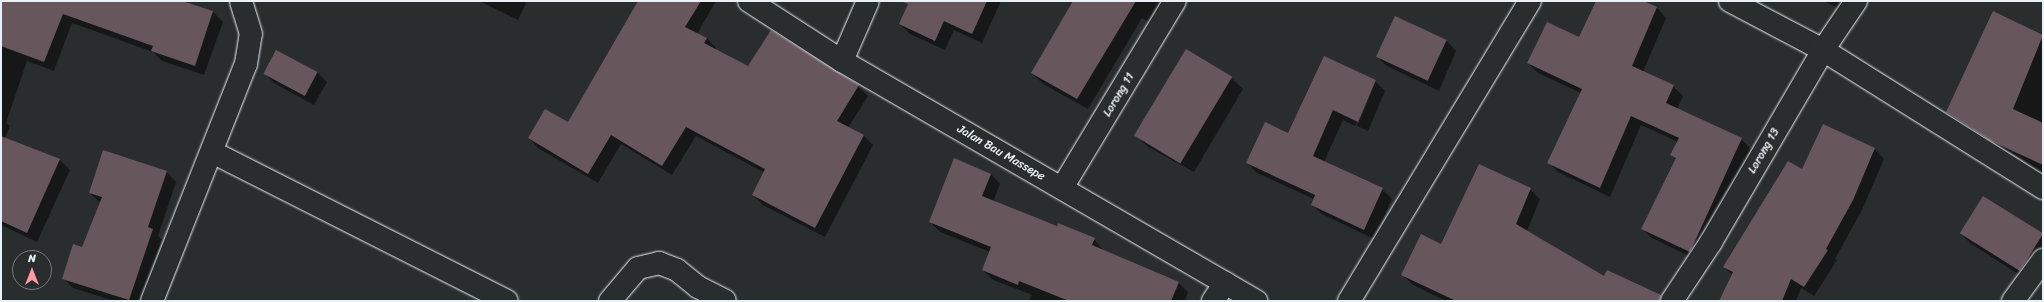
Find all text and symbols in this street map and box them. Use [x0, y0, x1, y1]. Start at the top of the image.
street label: Lorong 11 [1100, 70, 1138, 120]
street label: Jalan Bau Massepe [955, 122, 1047, 184]
street label: Lorong 13 [1745, 126, 1783, 176]
text: N [28, 249, 36, 268]
north arrow [12, 250, 52, 290]

